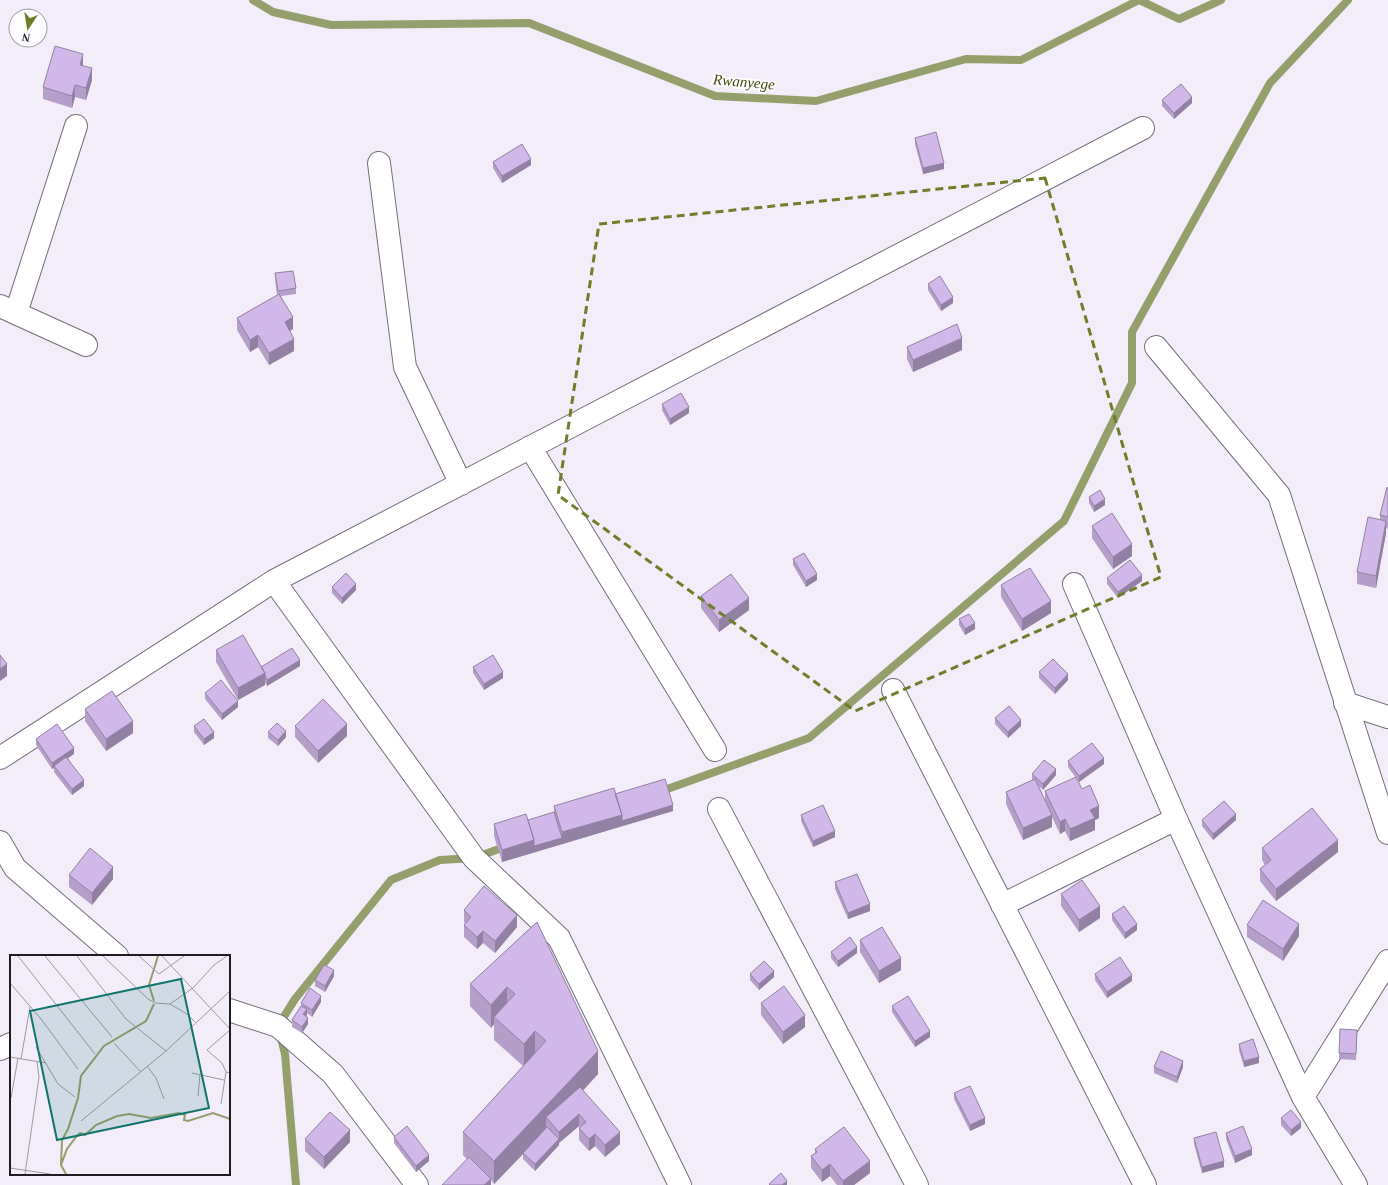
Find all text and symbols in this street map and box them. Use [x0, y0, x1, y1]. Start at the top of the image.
north arrow [8, 8, 48, 48]
text: N [21, 31, 31, 44]
water label: Rwanyege [712, 71, 776, 93]
inset map [10, 955, 230, 1175]

